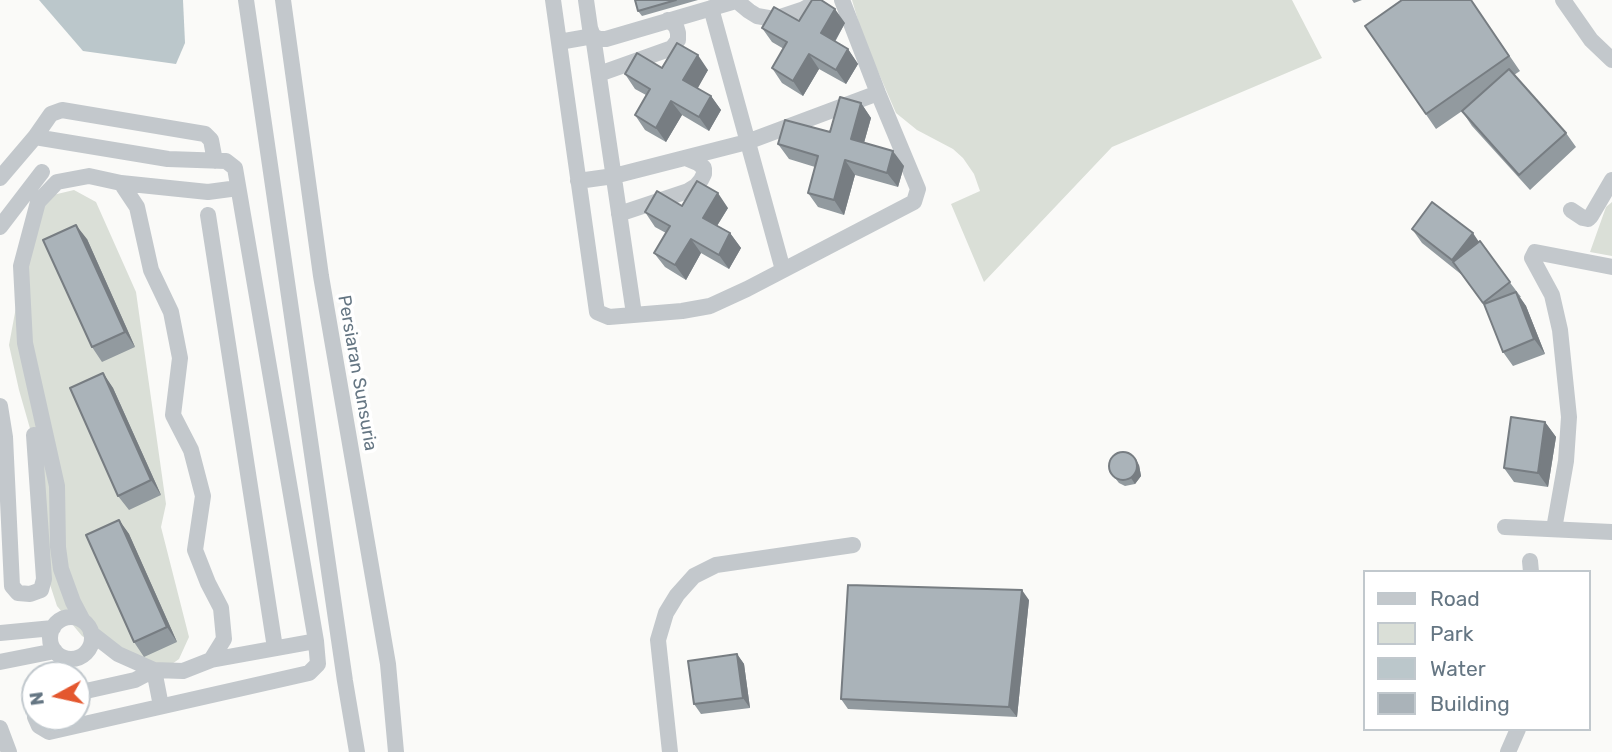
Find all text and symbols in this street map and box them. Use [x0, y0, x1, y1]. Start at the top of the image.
street label: Persiaran Sunsuria [333, 293, 381, 453]
legend [1364, 570, 1591, 731]
text: Road [1430, 586, 1480, 611]
text: Park [1430, 621, 1474, 646]
text: Water [1430, 656, 1486, 681]
north arrow [21, 661, 91, 731]
text: N [24, 690, 49, 707]
text: Building [1430, 691, 1510, 716]

